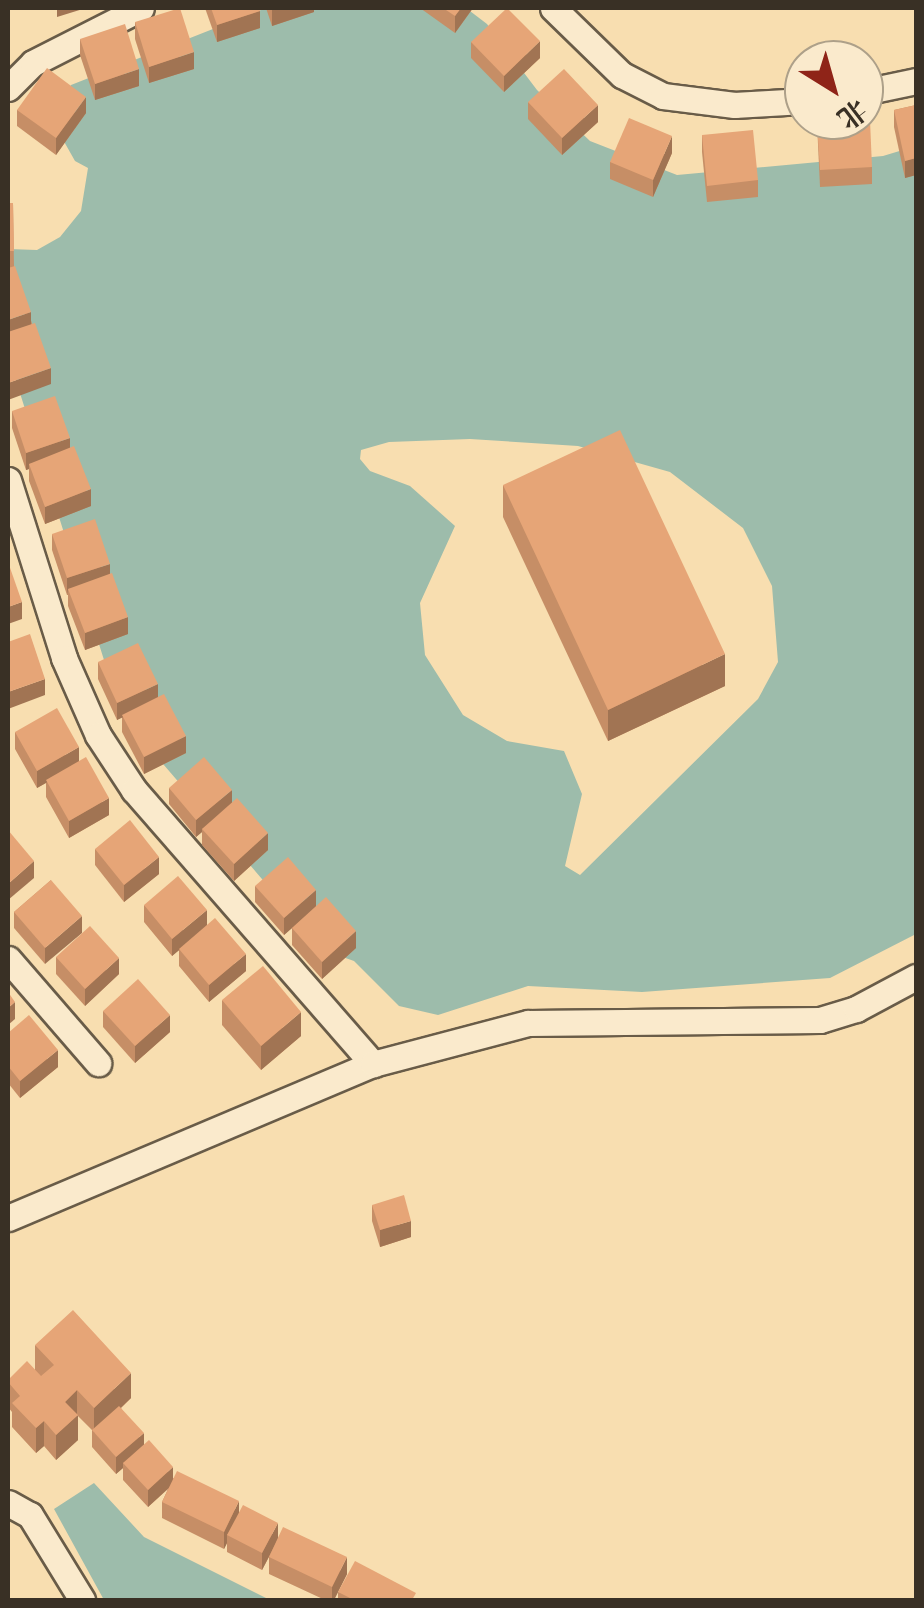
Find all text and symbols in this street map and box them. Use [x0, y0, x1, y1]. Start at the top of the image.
north arrow [784, 40, 884, 140]
text: 北 [828, 89, 874, 137]

